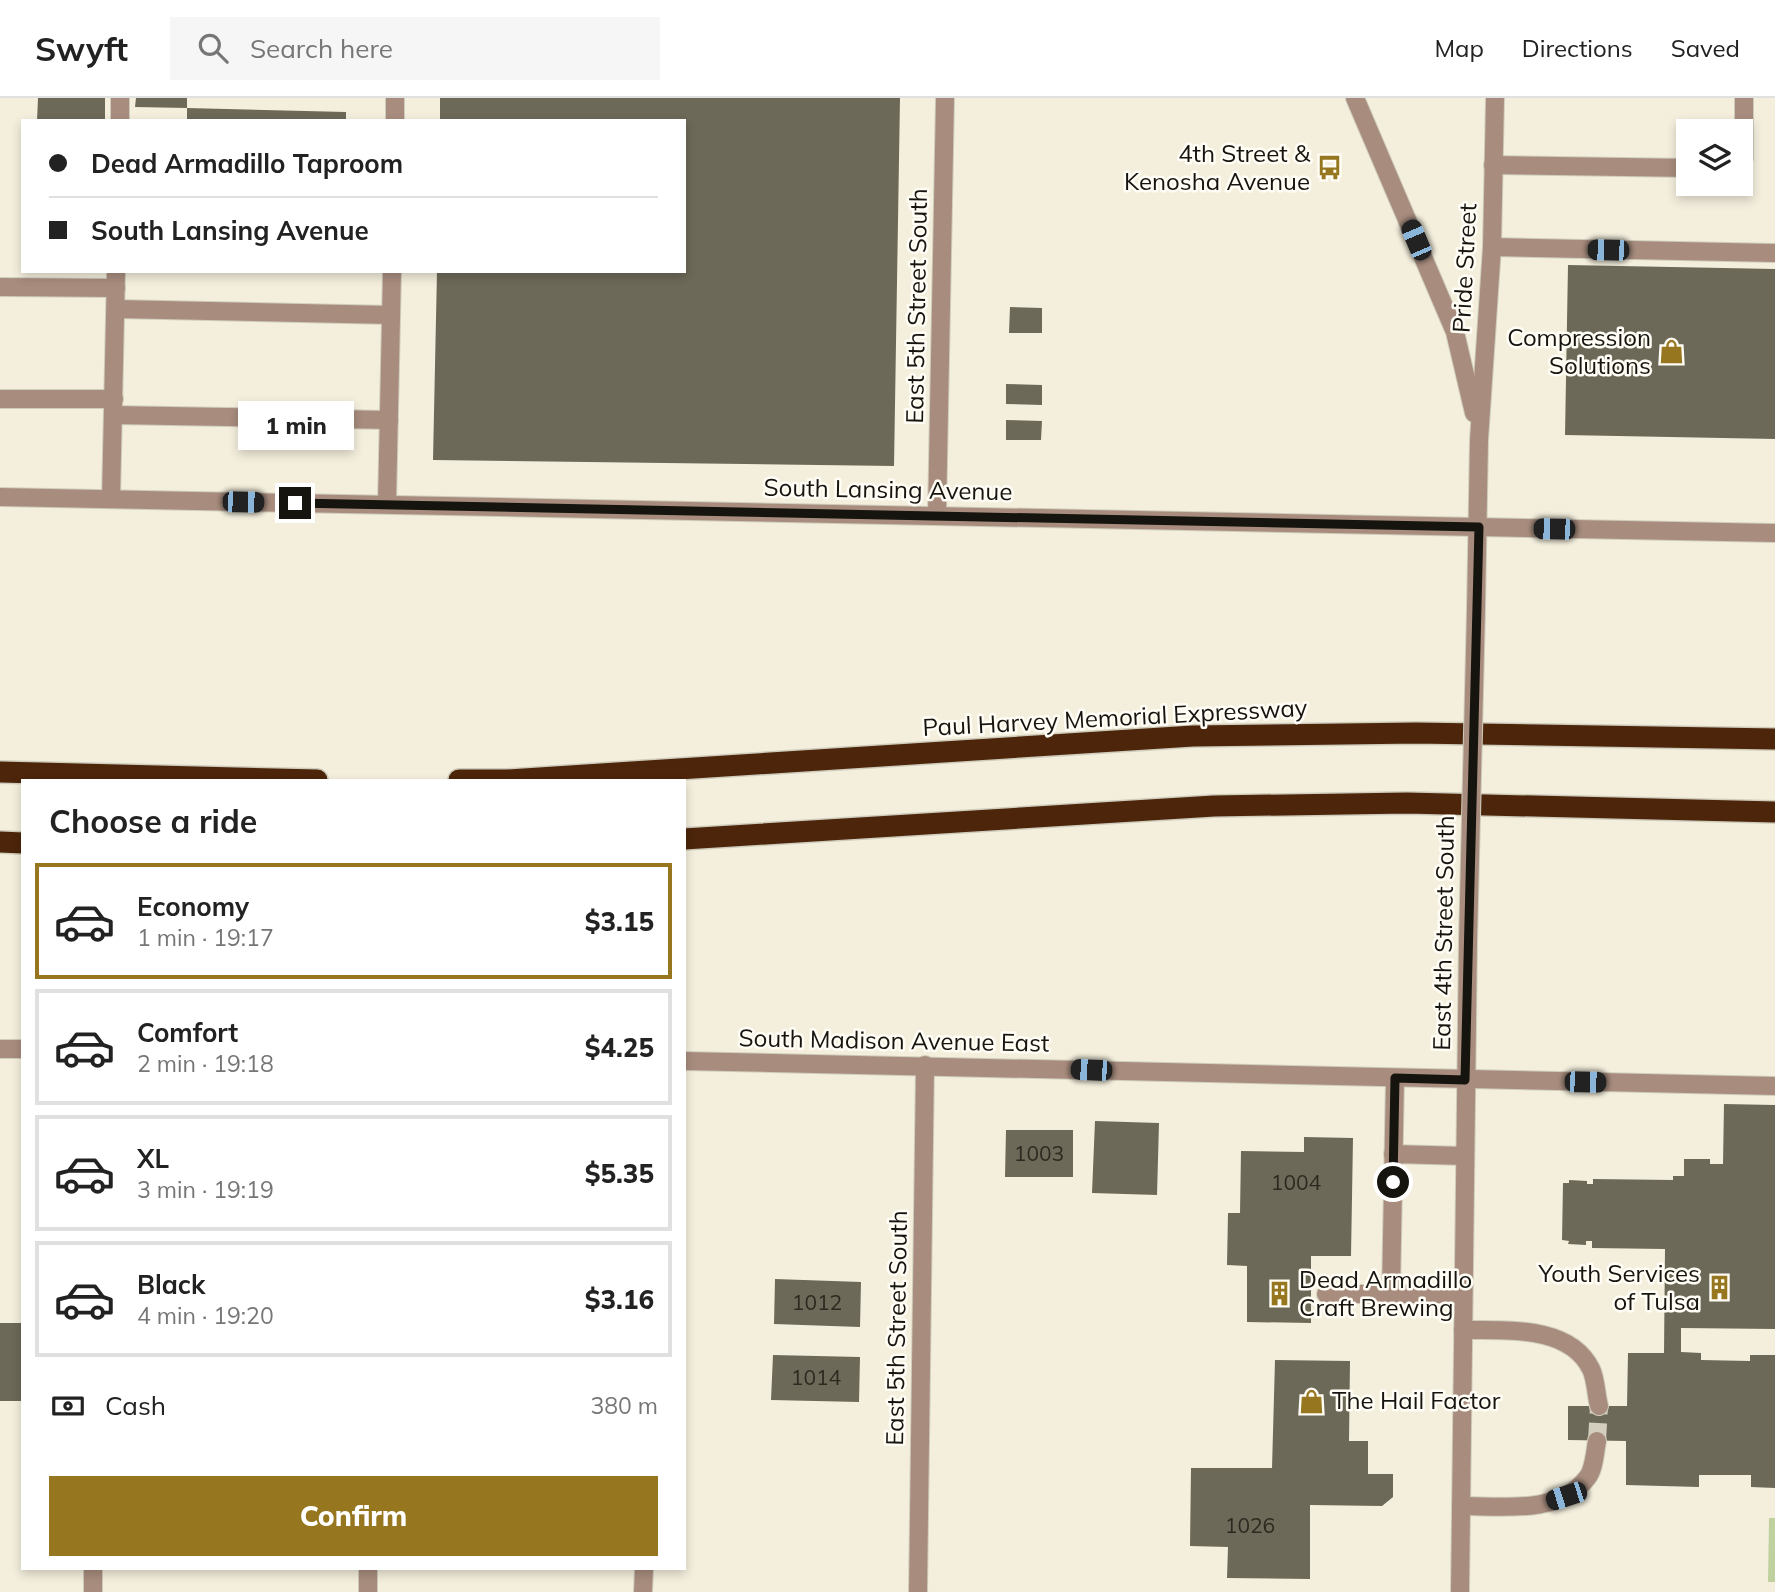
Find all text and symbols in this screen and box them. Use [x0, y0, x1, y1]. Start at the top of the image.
search box [170, 17, 660, 80]
text: Swyft [35, 28, 128, 69]
icon: search [194, 29, 232, 67]
text: Search here [250, 32, 393, 65]
text: Map [1434, 33, 1484, 63]
text: Directions [1522, 33, 1633, 63]
text: Saved [1671, 33, 1740, 63]
map controls [1676, 119, 1753, 196]
button: layers [1676, 119, 1753, 196]
place label: 4th Street & Kenosha Avenue [1124, 138, 1311, 196]
text: Dead Armadillo Taproom [91, 147, 403, 180]
bus stop icon: 4th Street & Kenosha Avenue [1316, 154, 1344, 182]
street label: East 5th Street South [899, 188, 933, 424]
street label: Pride Street [1446, 202, 1482, 334]
text: South Lansing Avenue [91, 214, 369, 247]
car [1399, 217, 1434, 263]
car [1587, 239, 1630, 261]
place label: Compression Solutions [1507, 322, 1651, 380]
shop icon: Compression Solutions [1657, 338, 1685, 366]
callout: 1 min [237, 402, 353, 450]
text: 1 min [265, 411, 327, 440]
street label: South Lansing Avenue [763, 472, 1013, 506]
route end [279, 487, 311, 519]
car [222, 491, 265, 513]
car [1533, 518, 1576, 540]
street label: Paul Harvey Memorial Expressway [922, 692, 1308, 742]
text: Choose a ride [49, 801, 257, 841]
street label: East 4th Street South [1426, 815, 1460, 1051]
icon: car [53, 890, 116, 953]
text: Economy [137, 890, 249, 923]
text: $3.15 [585, 905, 654, 938]
text: 1 min · 19:17 [137, 923, 274, 952]
icon: car [53, 1016, 116, 1079]
text: Comfort [137, 1016, 238, 1049]
street label: South Madison Avenue East [738, 1022, 1050, 1058]
text: $4.25 [585, 1031, 654, 1064]
text: 2 min · 19:18 [137, 1049, 274, 1078]
car [1070, 1059, 1113, 1081]
car [1564, 1071, 1607, 1093]
house number: 1003 [1014, 1140, 1064, 1166]
icon: car [53, 1142, 116, 1205]
text: XL [137, 1142, 169, 1175]
text: $5.35 [585, 1157, 654, 1190]
route start [1377, 1166, 1409, 1198]
house number: 1004 [1271, 1169, 1322, 1195]
text: 3 min · 19:19 [137, 1175, 274, 1204]
street label: East 5th Street South [879, 1210, 913, 1446]
place label: Youth Services of Tulsa [1538, 1258, 1700, 1316]
place label: Dead Armadillo Craft Brewing [1299, 1264, 1472, 1322]
icon: car [53, 1268, 116, 1331]
text: Black [137, 1268, 205, 1301]
building icon: Youth Services of Tulsa [1706, 1274, 1734, 1302]
building icon: Dead Armadillo Craft Brewing [1265, 1280, 1293, 1308]
text: $3.16 [585, 1283, 654, 1316]
house number: 1012 [792, 1289, 842, 1315]
text: 4 min · 19:20 [137, 1301, 274, 1330]
house number: 1014 [791, 1364, 842, 1390]
place label: The Hail Factor [1332, 1385, 1501, 1415]
icon: cash [49, 1387, 87, 1425]
shop icon: The Hail Factor [1298, 1387, 1326, 1415]
text: Cash [105, 1389, 166, 1422]
text: 380 m [590, 1391, 658, 1420]
button: Confirm [49, 1476, 658, 1556]
car [1543, 1480, 1590, 1512]
house number: 1026 [1225, 1512, 1275, 1538]

